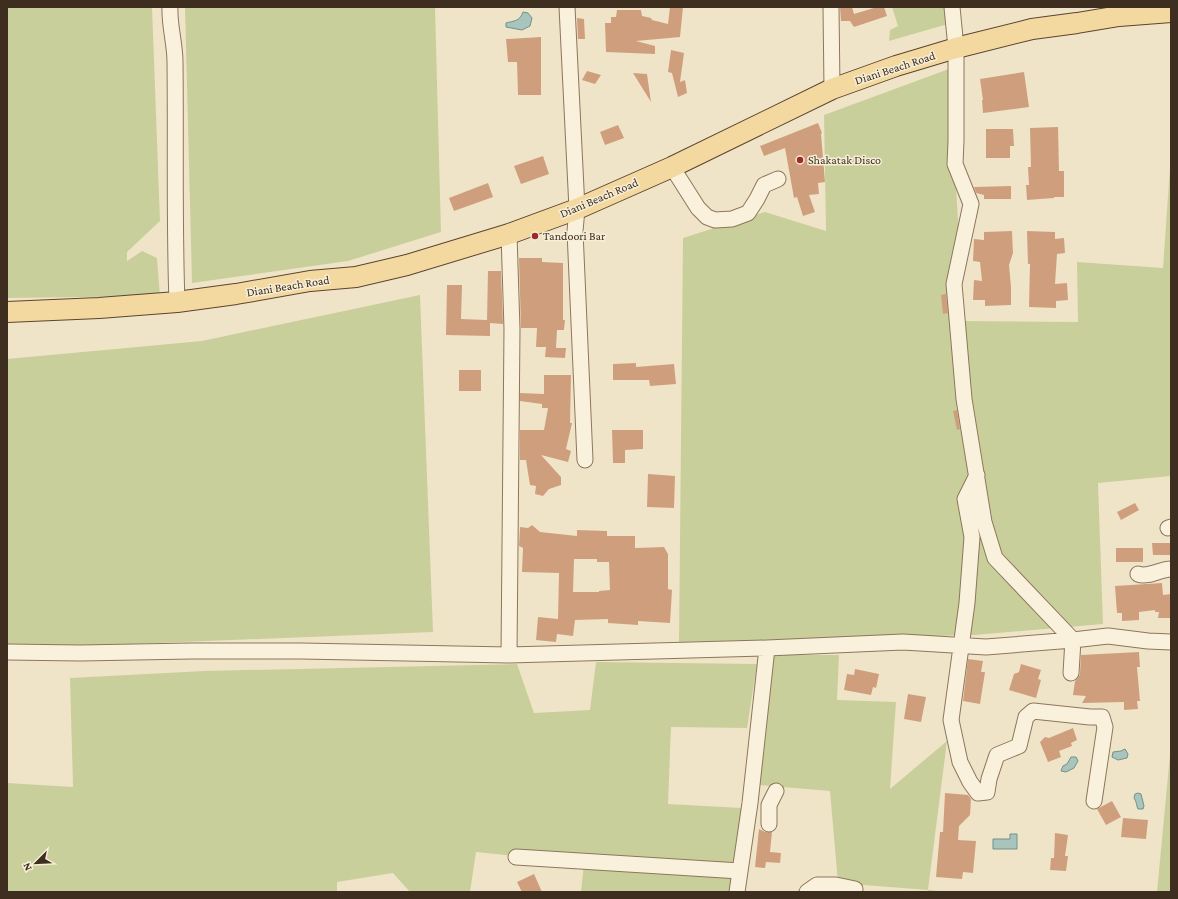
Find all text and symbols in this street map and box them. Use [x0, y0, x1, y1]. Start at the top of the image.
street label: Diani Beach Road [853, 48, 938, 88]
place label: Shakatak Disco [808, 153, 881, 167]
marker: Shakatak Disco [795, 155, 805, 165]
street label: Diani Beach Road [558, 175, 641, 221]
place label: Tandoori Bar [543, 229, 606, 243]
marker: Tandoori Bar [530, 231, 540, 241]
street label: Diani Beach Road [245, 272, 331, 299]
north arrow [16, 843, 56, 883]
text: N [20, 861, 34, 873]

